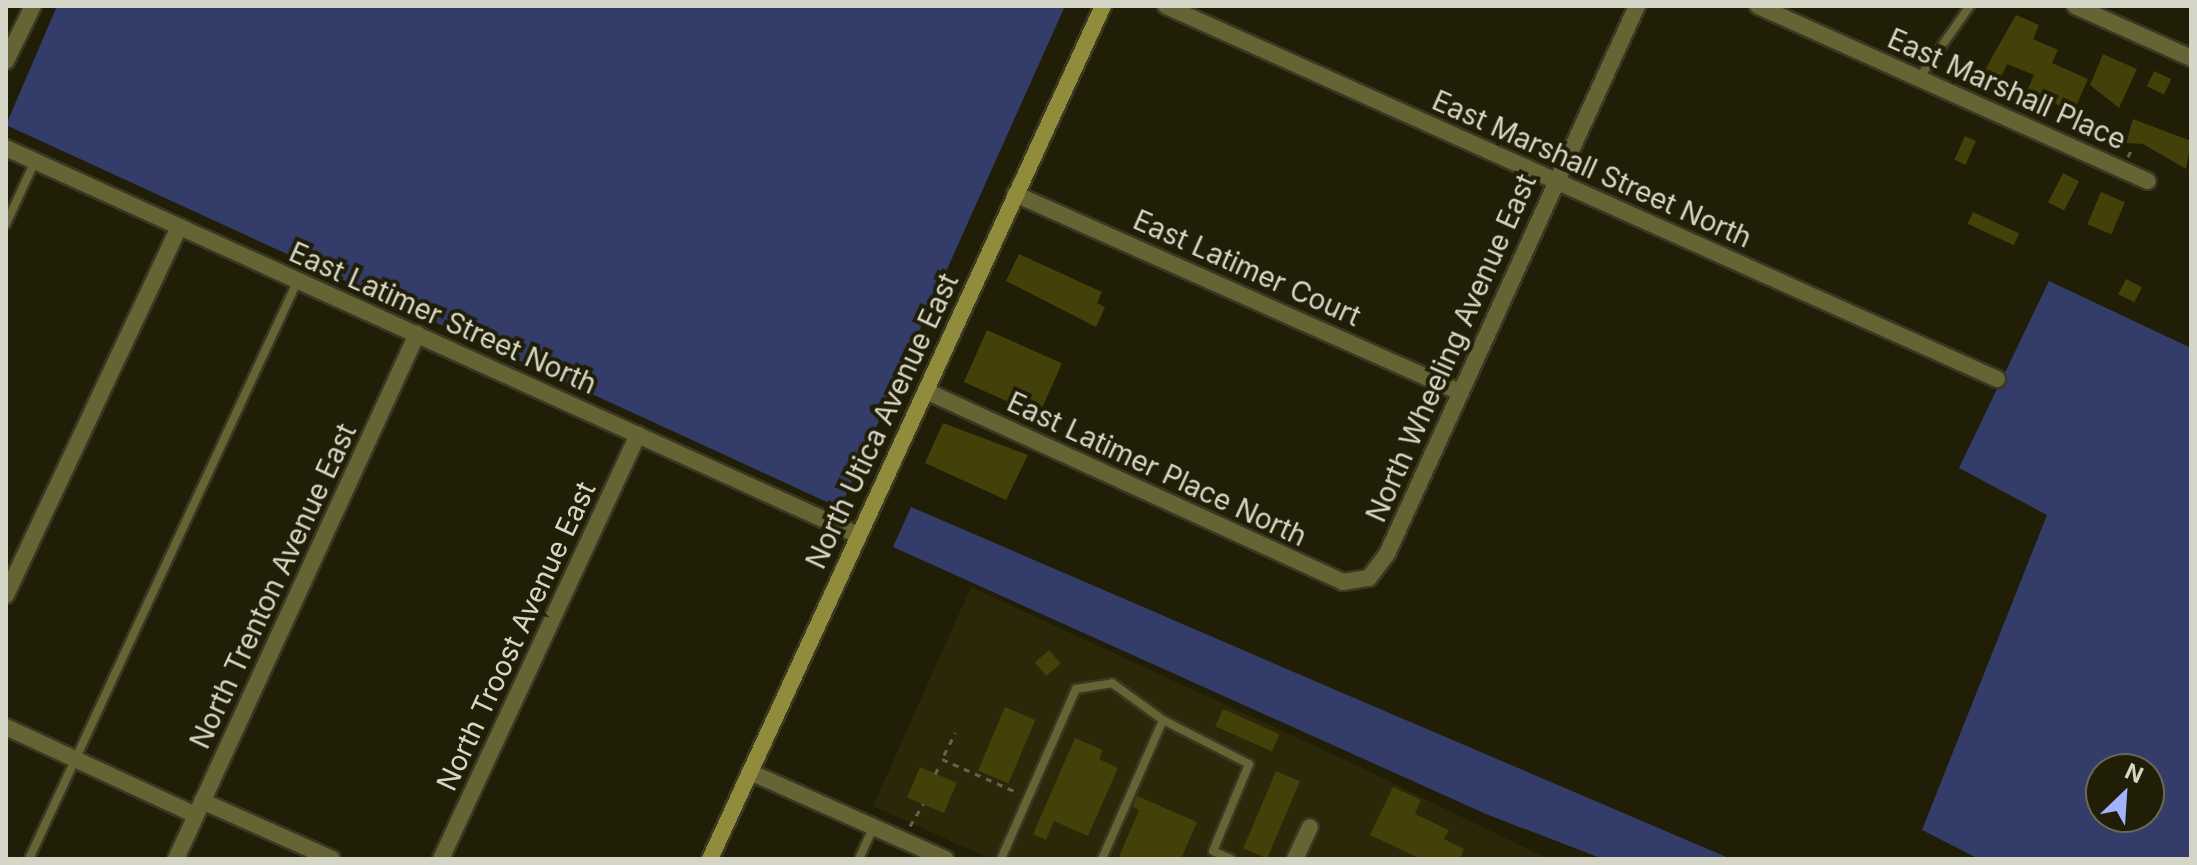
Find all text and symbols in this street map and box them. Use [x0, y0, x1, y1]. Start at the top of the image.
street label: East Marshall Place [1883, 21, 2131, 157]
street label: East Marshall Street North [1427, 83, 1757, 255]
street label: North Wheeling Avenue East [1359, 169, 1543, 527]
street label: East Latimer Court [1128, 203, 1366, 333]
street label: East Latimer Street North [284, 235, 602, 401]
street label: North Utica Avenue East [799, 268, 965, 574]
street label: East Latimer Place North [1002, 385, 1312, 553]
street label: North Trenton Avenue East [183, 418, 363, 754]
street label: North Troost Avenue East [430, 476, 602, 796]
north arrow [2085, 753, 2165, 833]
text: N [2121, 758, 2147, 788]

